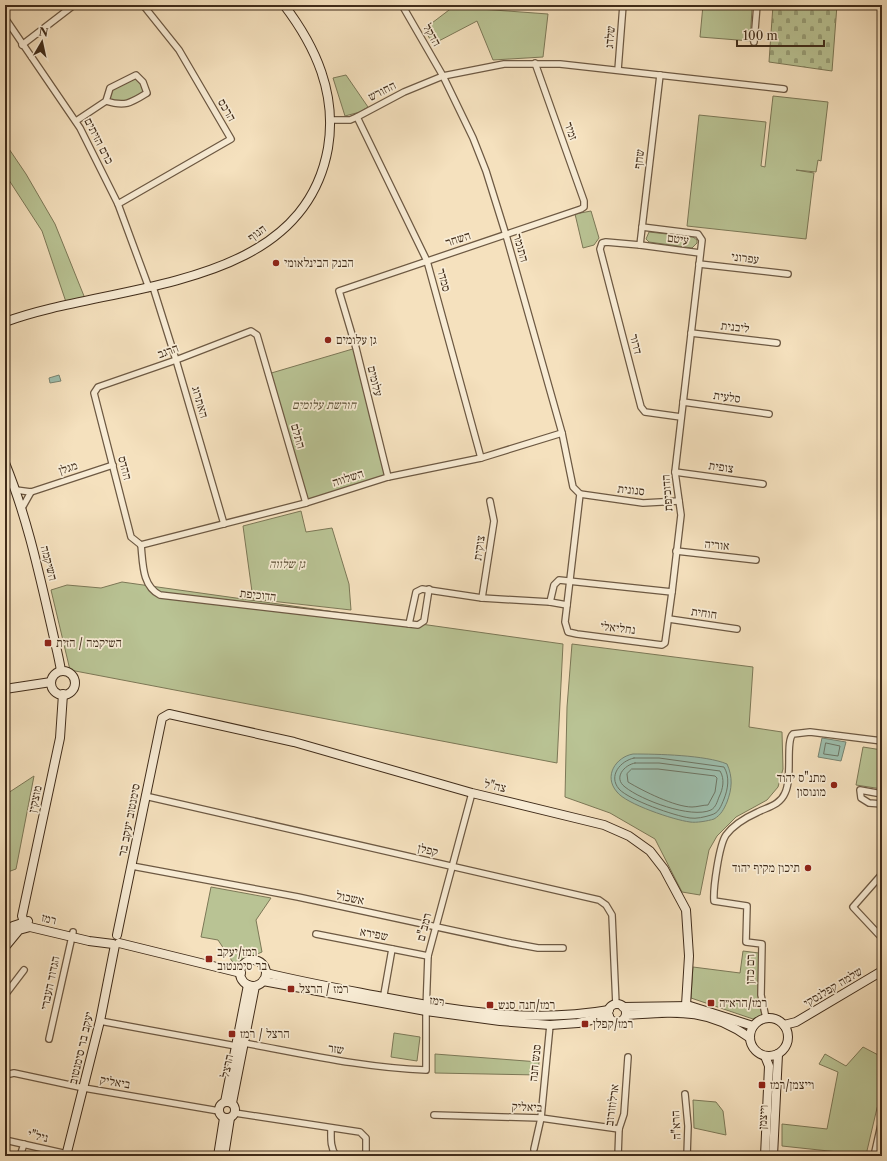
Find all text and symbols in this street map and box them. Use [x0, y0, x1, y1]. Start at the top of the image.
street label: הדקל [420, 21, 445, 49]
north arrow [22, 22, 62, 62]
scale bar [737, 22, 824, 48]
text: N [38, 24, 50, 40]
street label: שלדג [601, 25, 618, 49]
text: 100 m [743, 28, 778, 43]
street label: החורש [365, 77, 398, 104]
street label: הרכס [215, 96, 240, 124]
street label: כרם הזיתים [81, 115, 118, 167]
street label: זמיר [561, 120, 582, 142]
street label: שחף [630, 148, 647, 170]
street label: הנוף [244, 221, 269, 244]
street label: השחר [443, 227, 473, 250]
street label: עיטם [666, 230, 690, 247]
street label: התומר [510, 232, 533, 264]
street label: עפרוני [730, 248, 760, 267]
place label: הבנק הבינלאומי [284, 255, 354, 270]
marker: הבנק הבינלאומי [271, 258, 281, 268]
street label: סמדר [434, 267, 455, 293]
street label: ליבנית [720, 318, 750, 335]
place label: גן עלומים [336, 332, 377, 347]
street label: דרור [627, 332, 646, 355]
marker: גן עלומים [323, 335, 333, 345]
street label: הרגב [155, 340, 181, 361]
street label: עלומים [364, 364, 387, 398]
street label: האתרוג [189, 384, 212, 420]
street label: סלעית [712, 387, 742, 406]
park label: חורשת עלומים [292, 397, 357, 412]
street label: התלם [288, 422, 309, 450]
street label: ההדס [115, 454, 136, 481]
street label: מגלן [56, 457, 79, 478]
street label: צופית [708, 457, 735, 476]
street label: השלווה [330, 465, 366, 490]
street label: הדוכיפת [657, 474, 676, 512]
street label: סנונית [617, 481, 645, 498]
street label: צוקית [469, 534, 488, 561]
street label: אוריה [704, 536, 730, 553]
street label: השיקמה [38, 544, 61, 582]
park label: גן שלווה [269, 556, 306, 571]
street label: הדוכיפת [239, 585, 277, 604]
street label: חוחית [690, 603, 718, 622]
street label: נחליאלי [600, 618, 636, 637]
place label: השיקמה / הזית [56, 635, 122, 650]
marker: השיקמה / הזית [43, 638, 53, 648]
place label: מתנ"ס יהוד מונוסון [777, 770, 826, 799]
street label: צה"ל [483, 776, 508, 795]
marker: מתנ"ס יהוד מונוסון [829, 780, 839, 790]
street label: סימנטוב יעקב בר [114, 782, 143, 858]
street label: מוצקין [24, 784, 45, 814]
street label: קפלן [416, 840, 440, 859]
place label: תיכון מקיף יהוד [732, 860, 800, 875]
marker: תיכון מקיף יהוד [803, 863, 813, 873]
street label: אשכול [335, 887, 366, 908]
street label: רמז [40, 909, 58, 928]
street label: רמב"ם [413, 911, 434, 943]
street label: שפירא [359, 923, 390, 944]
place label: רמז/יעקב בר סימנטוב [217, 944, 267, 973]
marker: רמז/יעקב בר סימנטוב [204, 954, 214, 964]
street label: רם כהן [742, 954, 757, 984]
street label: הגדוד העברי [36, 955, 63, 1011]
street label: שלמה קפלנסקי [801, 963, 865, 1010]
place label: רמז / הרצל [299, 981, 349, 996]
marker: רמז / הרצל [286, 984, 296, 994]
street label: רמז [428, 992, 446, 1009]
place label: רמז/הרא״ה [719, 995, 767, 1010]
place label: רמז/חנה סנש [498, 997, 555, 1012]
marker: רמז/הרא״ה [706, 998, 716, 1008]
marker: רמז/חנה סנש [485, 1000, 495, 1010]
street label: יעקב בר סימנטוב [65, 1010, 96, 1086]
place label: רמז/קפלן [593, 1016, 633, 1031]
marker: רמז/קפלן [580, 1019, 590, 1029]
place label: הרצל / רמז [240, 1026, 290, 1041]
marker: הרצל / רמז [227, 1029, 237, 1039]
street label: שזר [327, 1040, 345, 1057]
street label: סנש חנה [525, 1043, 544, 1082]
street label: הרצל [217, 1053, 236, 1079]
street label: ביאליק [99, 1071, 132, 1092]
place label: וייצמן/רמז [770, 1077, 814, 1092]
marker: וייצמן/רמז [757, 1080, 767, 1090]
street label: ארלוזורוב [601, 1083, 622, 1127]
street label: ביאליק [511, 1098, 543, 1115]
street label: וייצמן [754, 1104, 771, 1130]
street label: הרא"ה [667, 1110, 684, 1140]
street label: ניל"י [26, 1126, 50, 1145]

